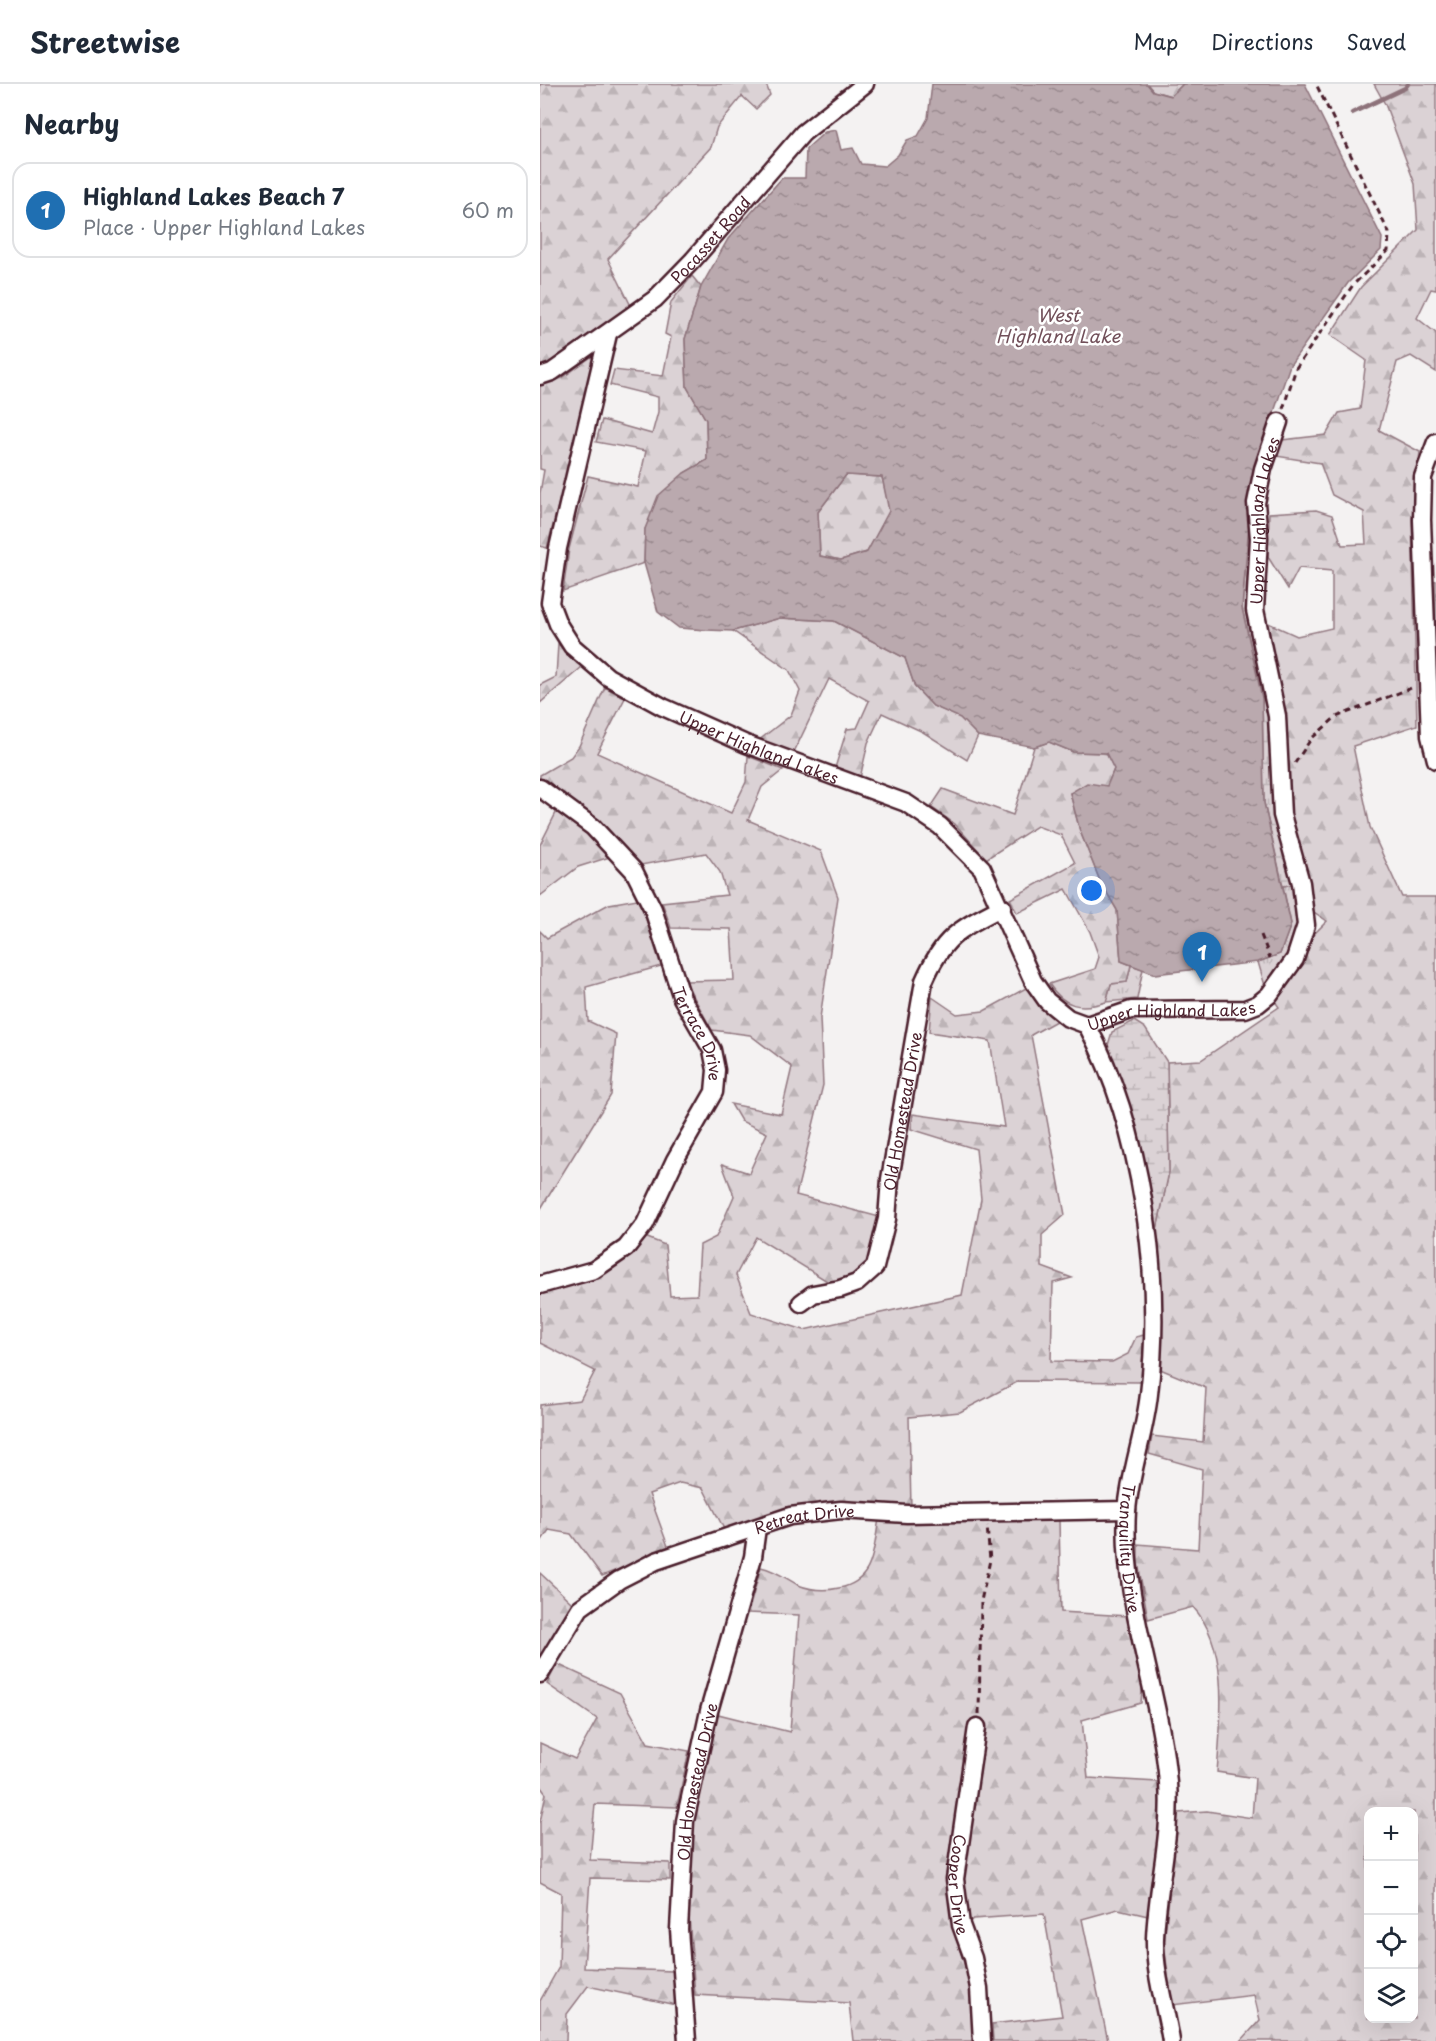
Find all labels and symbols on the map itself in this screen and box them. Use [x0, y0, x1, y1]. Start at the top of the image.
street label: Pocasset Road [665, 190, 756, 289]
water label: West Highland Lake [996, 301, 1122, 349]
street label: Upper Highland Lakes [1243, 434, 1285, 605]
street label: Upper Highland Lakes [676, 704, 842, 789]
your location [1077, 876, 1106, 905]
pin: 1 [1182, 932, 1222, 982]
street label: Terrace Drive [667, 983, 728, 1082]
street label: Upper Highland Lakes [1084, 994, 1258, 1036]
street label: Old Homestead Drive [877, 1029, 927, 1192]
street label: Tranquility Drive [1114, 1482, 1147, 1615]
street label: Retreat Drive [751, 1498, 855, 1539]
street label: Old Homestead Drive [671, 1699, 723, 1862]
street label: Cooper Drive [943, 1833, 976, 1938]

